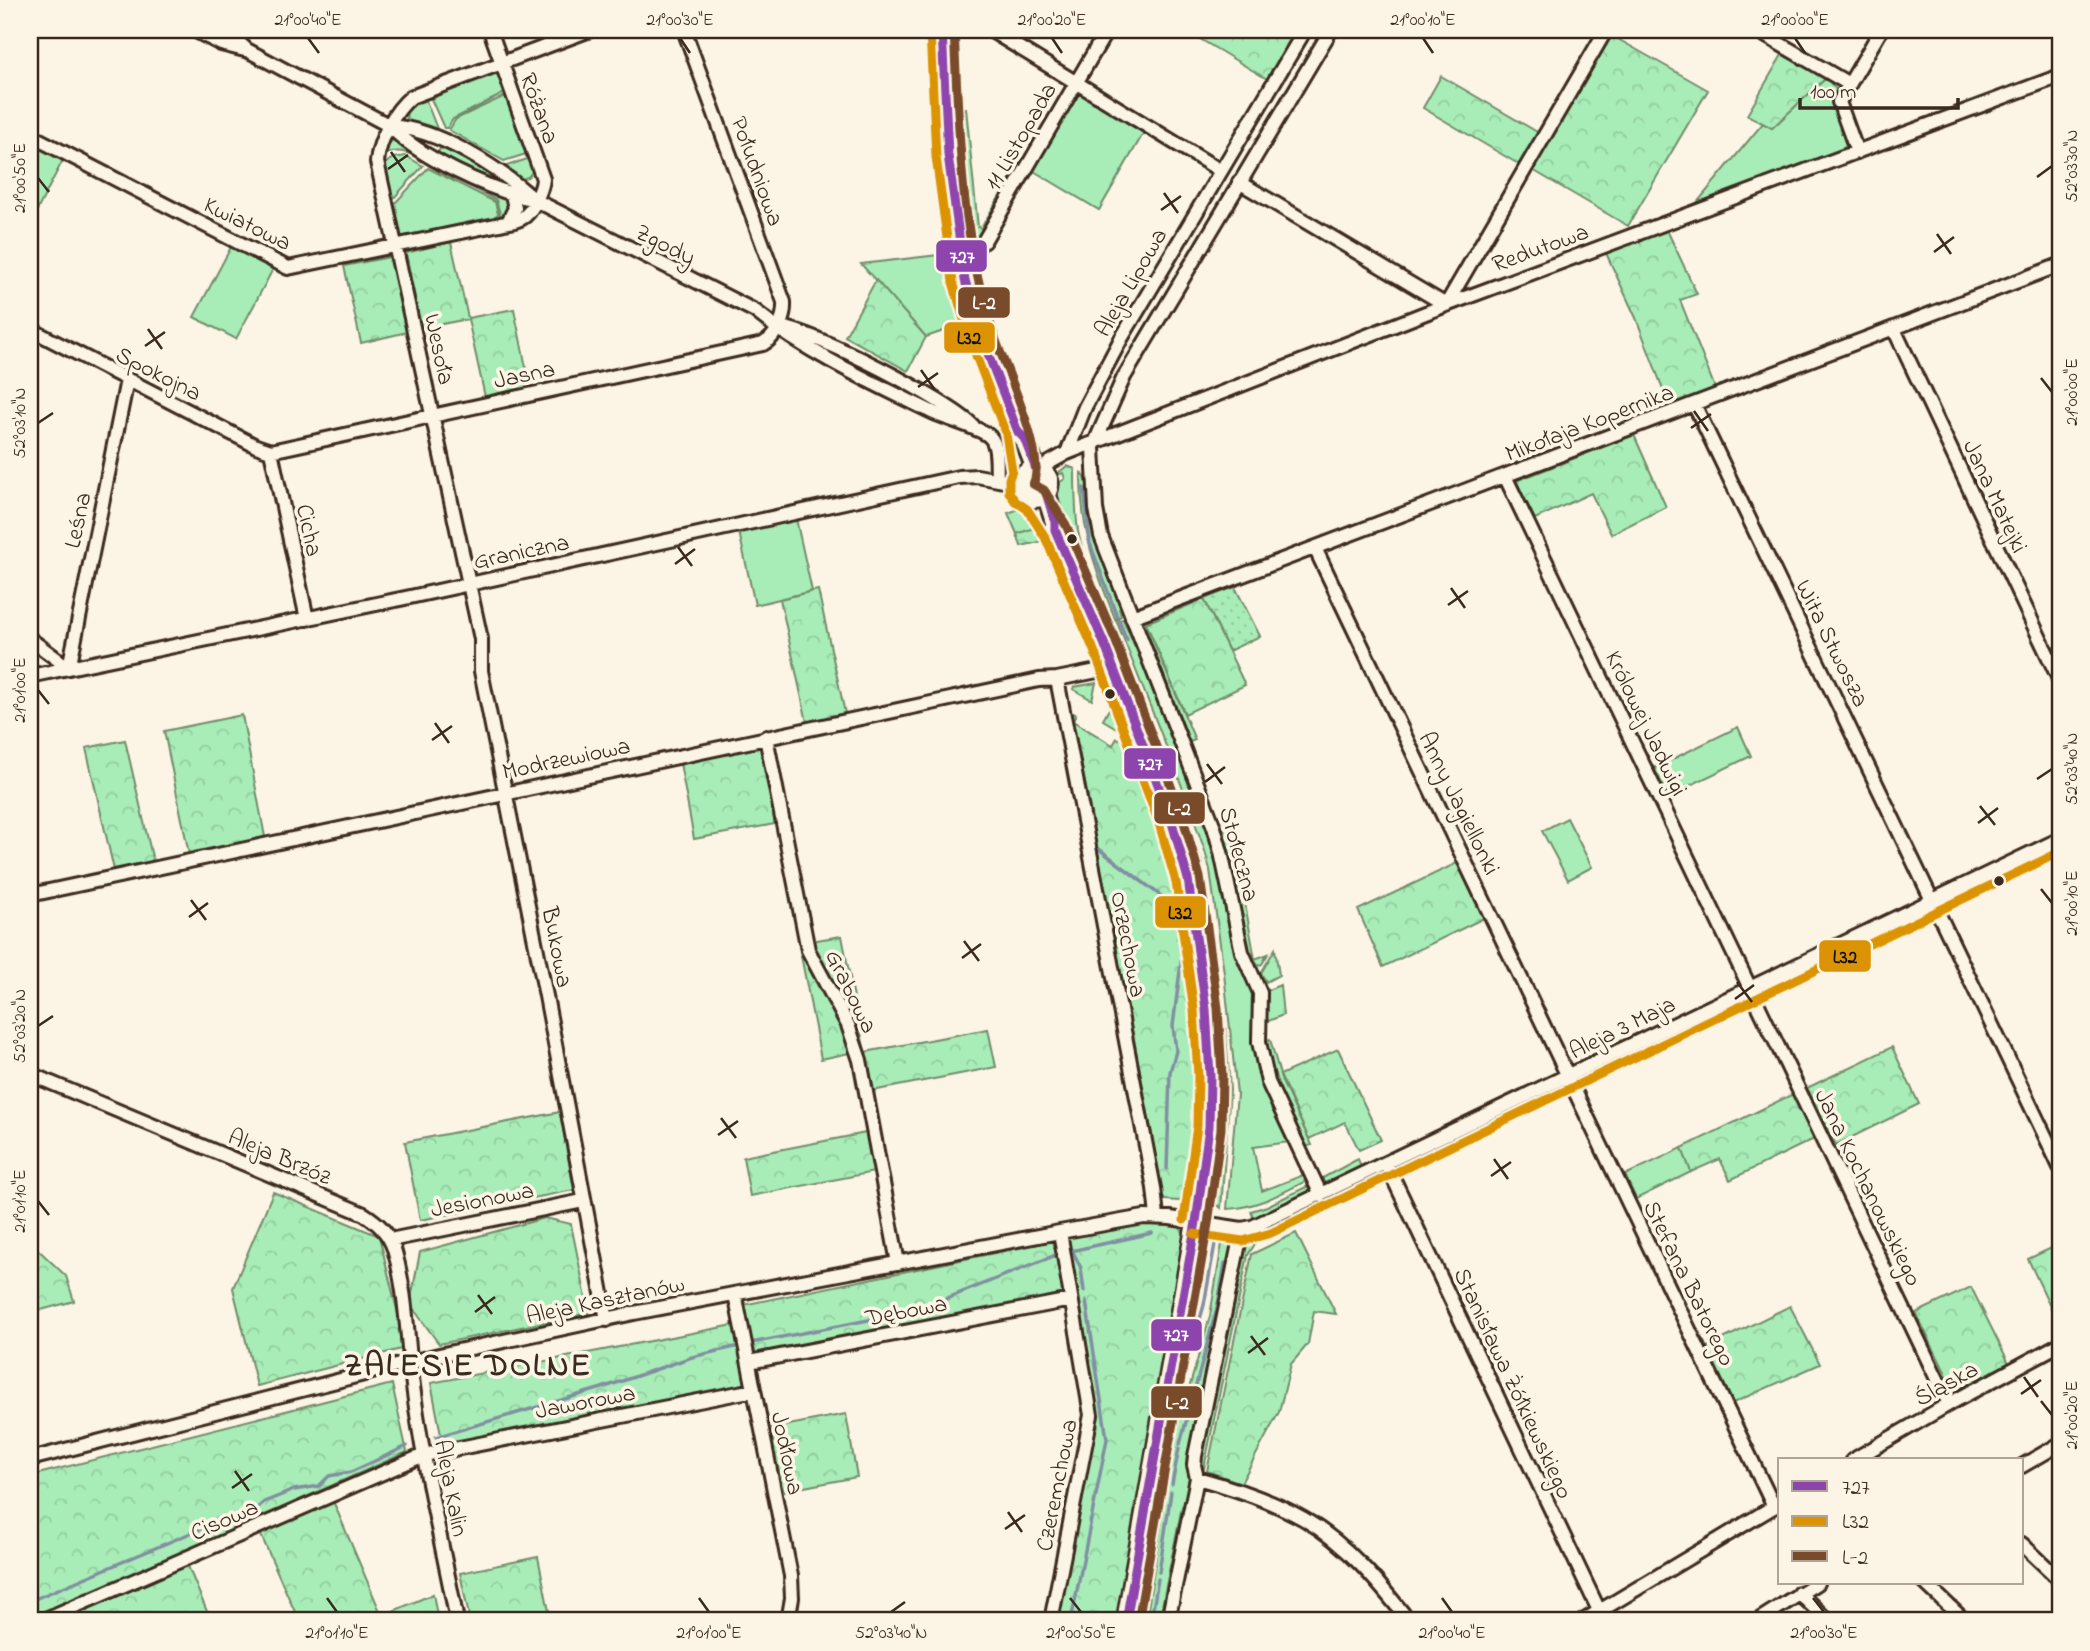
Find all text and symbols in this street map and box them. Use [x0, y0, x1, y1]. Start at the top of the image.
text: 21°00'40"E [274, 8, 342, 34]
text: 21°00'30"E [646, 8, 714, 34]
text: 21°00'20"E [1018, 8, 1086, 34]
text: 21°00'10"E [1390, 8, 1456, 34]
text: 21°00'00"E [1761, 8, 1829, 34]
scale bar [1800, 66, 1957, 110]
street label: Różana [509, 68, 567, 149]
street label: 11 Listopada [977, 77, 1067, 198]
text: 100 m [1810, 78, 1856, 108]
street label: Południowa [720, 112, 792, 231]
text: 52°03'30"N [2060, 130, 2086, 202]
text: 21°00'50"E [8, 143, 34, 213]
street label: Kwiatowa [197, 189, 297, 262]
street label: Zgody [628, 216, 701, 277]
street label: Redutowa [1488, 216, 1594, 283]
street label: Aleja Lipowa [1087, 222, 1178, 344]
line badge: 727 [935, 239, 988, 273]
text: 727 [949, 245, 975, 272]
line badge: L-2 [957, 286, 1011, 319]
text: L-2 [972, 291, 996, 318]
street label: Wesoła [413, 311, 462, 388]
line badge: L32 [943, 321, 996, 354]
text: L32 [957, 326, 982, 353]
street label: Spokojna [109, 339, 207, 412]
street label: Jasna [491, 353, 558, 400]
text: 21°00'00"E [2060, 358, 2086, 426]
street label: Mikołaja Kopernika [1500, 376, 1679, 473]
text: 52°03'10"N [8, 387, 34, 459]
street label: Jana Matejki [1952, 435, 2035, 559]
street label: Leśna [56, 489, 102, 552]
street label: Cicha [285, 501, 330, 560]
street label: Graniczna [470, 526, 573, 581]
unlabelled marker [1065, 532, 1079, 546]
street label: Wita Stwosza [1785, 574, 1877, 714]
street label: Królowej Jadwigi [1594, 645, 1695, 803]
text: 21°01'00"E [8, 657, 34, 723]
unlabelled marker [1103, 687, 1117, 701]
street label: Anny Jagiellonki [1407, 727, 1508, 882]
street label: Modrzewiowa [499, 730, 634, 791]
text: 52°03'40"N [2060, 733, 2086, 805]
line badge: 727 [1123, 747, 1177, 780]
text: 727 [1137, 752, 1163, 779]
line badge: L-2 [1153, 791, 1206, 825]
text: L-2 [1167, 797, 1191, 824]
street label: Stołeczna [1208, 803, 1267, 906]
text: 21°00'10"E [2060, 870, 2086, 936]
unlabelled marker [1992, 874, 2006, 888]
street label: Orzechowa [1099, 888, 1154, 1000]
line badge: L32 [1154, 895, 1207, 929]
text: L32 [1168, 901, 1193, 928]
street label: Bukowa [530, 903, 581, 991]
line badge: L32 [1818, 939, 1872, 973]
street label: Grabowa [814, 944, 885, 1040]
text: L32 [1833, 945, 1858, 972]
street label: Aleja 3 Maja [1564, 988, 1682, 1070]
text: 52°03'20"N [8, 989, 34, 1063]
street label: Jana Kochanowskiego [1804, 1083, 1930, 1293]
street label: Aleja Brzóz [222, 1121, 337, 1196]
text: 21°01'10"E [8, 1169, 34, 1233]
street label: Jesionowa [428, 1174, 537, 1229]
street label: Stefana Batorego [1633, 1195, 1743, 1373]
street label: Stanisława Żółkiewskiego [1443, 1263, 1581, 1505]
street label: Aleja Kasztanów [523, 1268, 688, 1335]
street label: Dębowa [862, 1287, 950, 1338]
line badge: 727 [1150, 1318, 1203, 1352]
text: 727 [1163, 1323, 1189, 1350]
district label: ZALESIE DOLNE [344, 1344, 592, 1391]
street label: Śląska [1909, 1353, 1985, 1417]
street label: Jaworowa [532, 1377, 639, 1430]
text: 21°00'20"E [2060, 1381, 2086, 1449]
line badge: L-2 [1150, 1385, 1203, 1419]
text: L-2 [1165, 1391, 1189, 1418]
street label: Jodłowa [760, 1409, 811, 1498]
street label: Czeremchowa [1028, 1416, 1088, 1555]
street label: Aleja Kalin [423, 1437, 476, 1540]
legend [1778, 1458, 2024, 1584]
text: 727 [1842, 1474, 1870, 1504]
street label: Cisowa [186, 1491, 265, 1552]
text: L32 [1842, 1508, 1869, 1538]
text: L-2 [1842, 1544, 1868, 1574]
text: 21°01'10"E [305, 1621, 369, 1647]
text: 21°01'00"E [676, 1621, 742, 1647]
text: 52°03'40"N [855, 1621, 927, 1647]
text: 21°00'50"E [1046, 1621, 1116, 1647]
text: 21°00'40"E [1418, 1621, 1486, 1647]
text: 21°00'30"E [1790, 1621, 1858, 1647]

